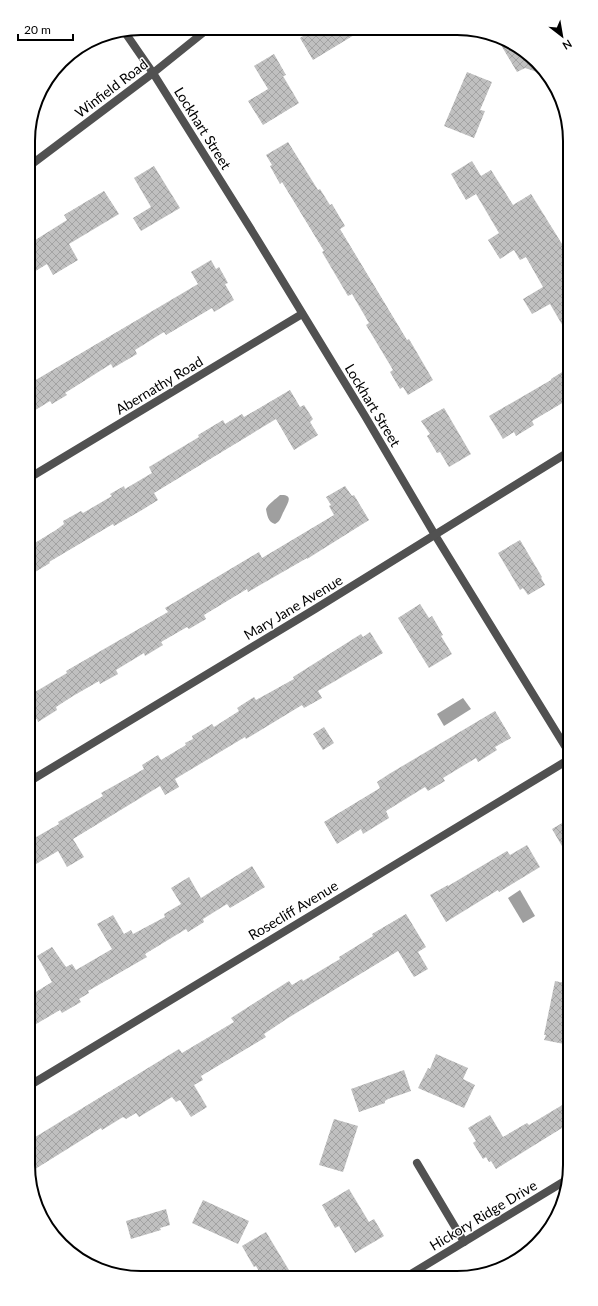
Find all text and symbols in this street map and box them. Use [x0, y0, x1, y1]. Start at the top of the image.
scale bar [18, 16, 73, 42]
north arrow [542, 16, 582, 56]
text: 20 m [24, 22, 51, 37]
text: N [560, 37, 574, 53]
street label: Winfield Road [71, 55, 151, 121]
street label: Lockhart Street [171, 84, 235, 172]
street label: Abernathy Road [112, 352, 206, 418]
street label: Lockhart Street [342, 360, 404, 450]
street label: Mary Jane Avenue [241, 571, 345, 643]
street label: Rosecliff Avenue [245, 877, 341, 943]
street label: Hickory Ridge Drive [426, 1176, 540, 1254]

